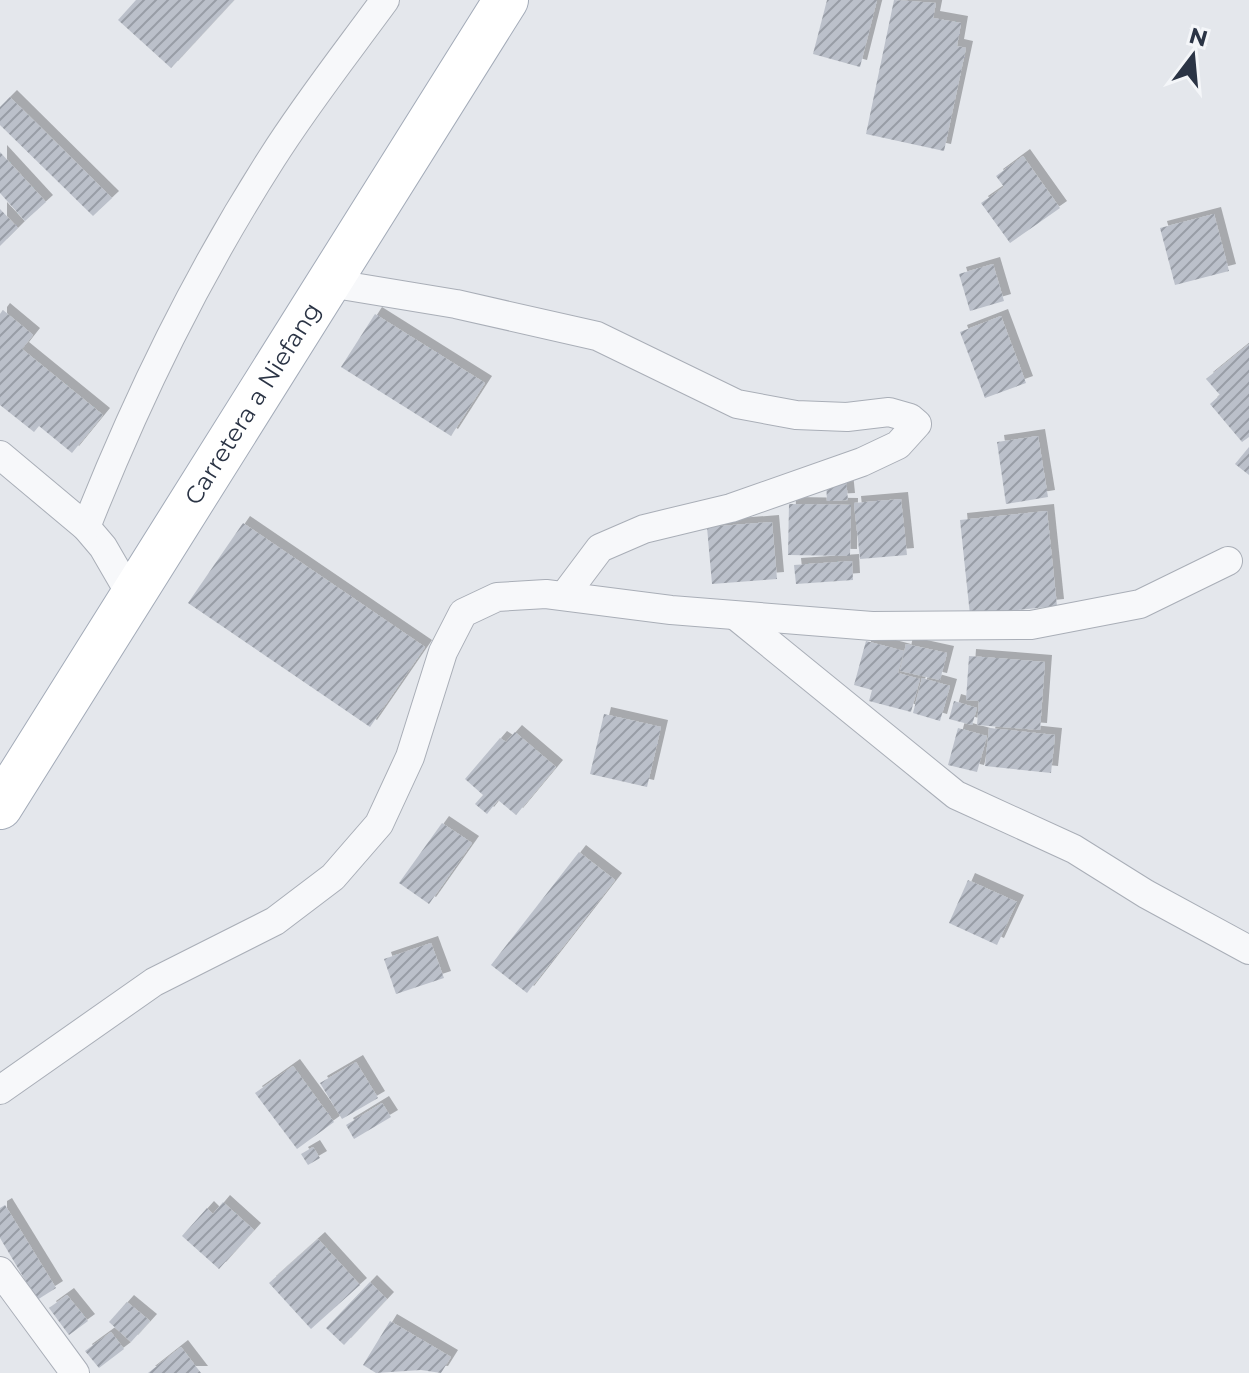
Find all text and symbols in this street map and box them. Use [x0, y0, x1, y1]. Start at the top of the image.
north arrow [1153, 16, 1233, 96]
text: N [1186, 22, 1211, 53]
street label: Carretera a Niefang [178, 297, 327, 510]

